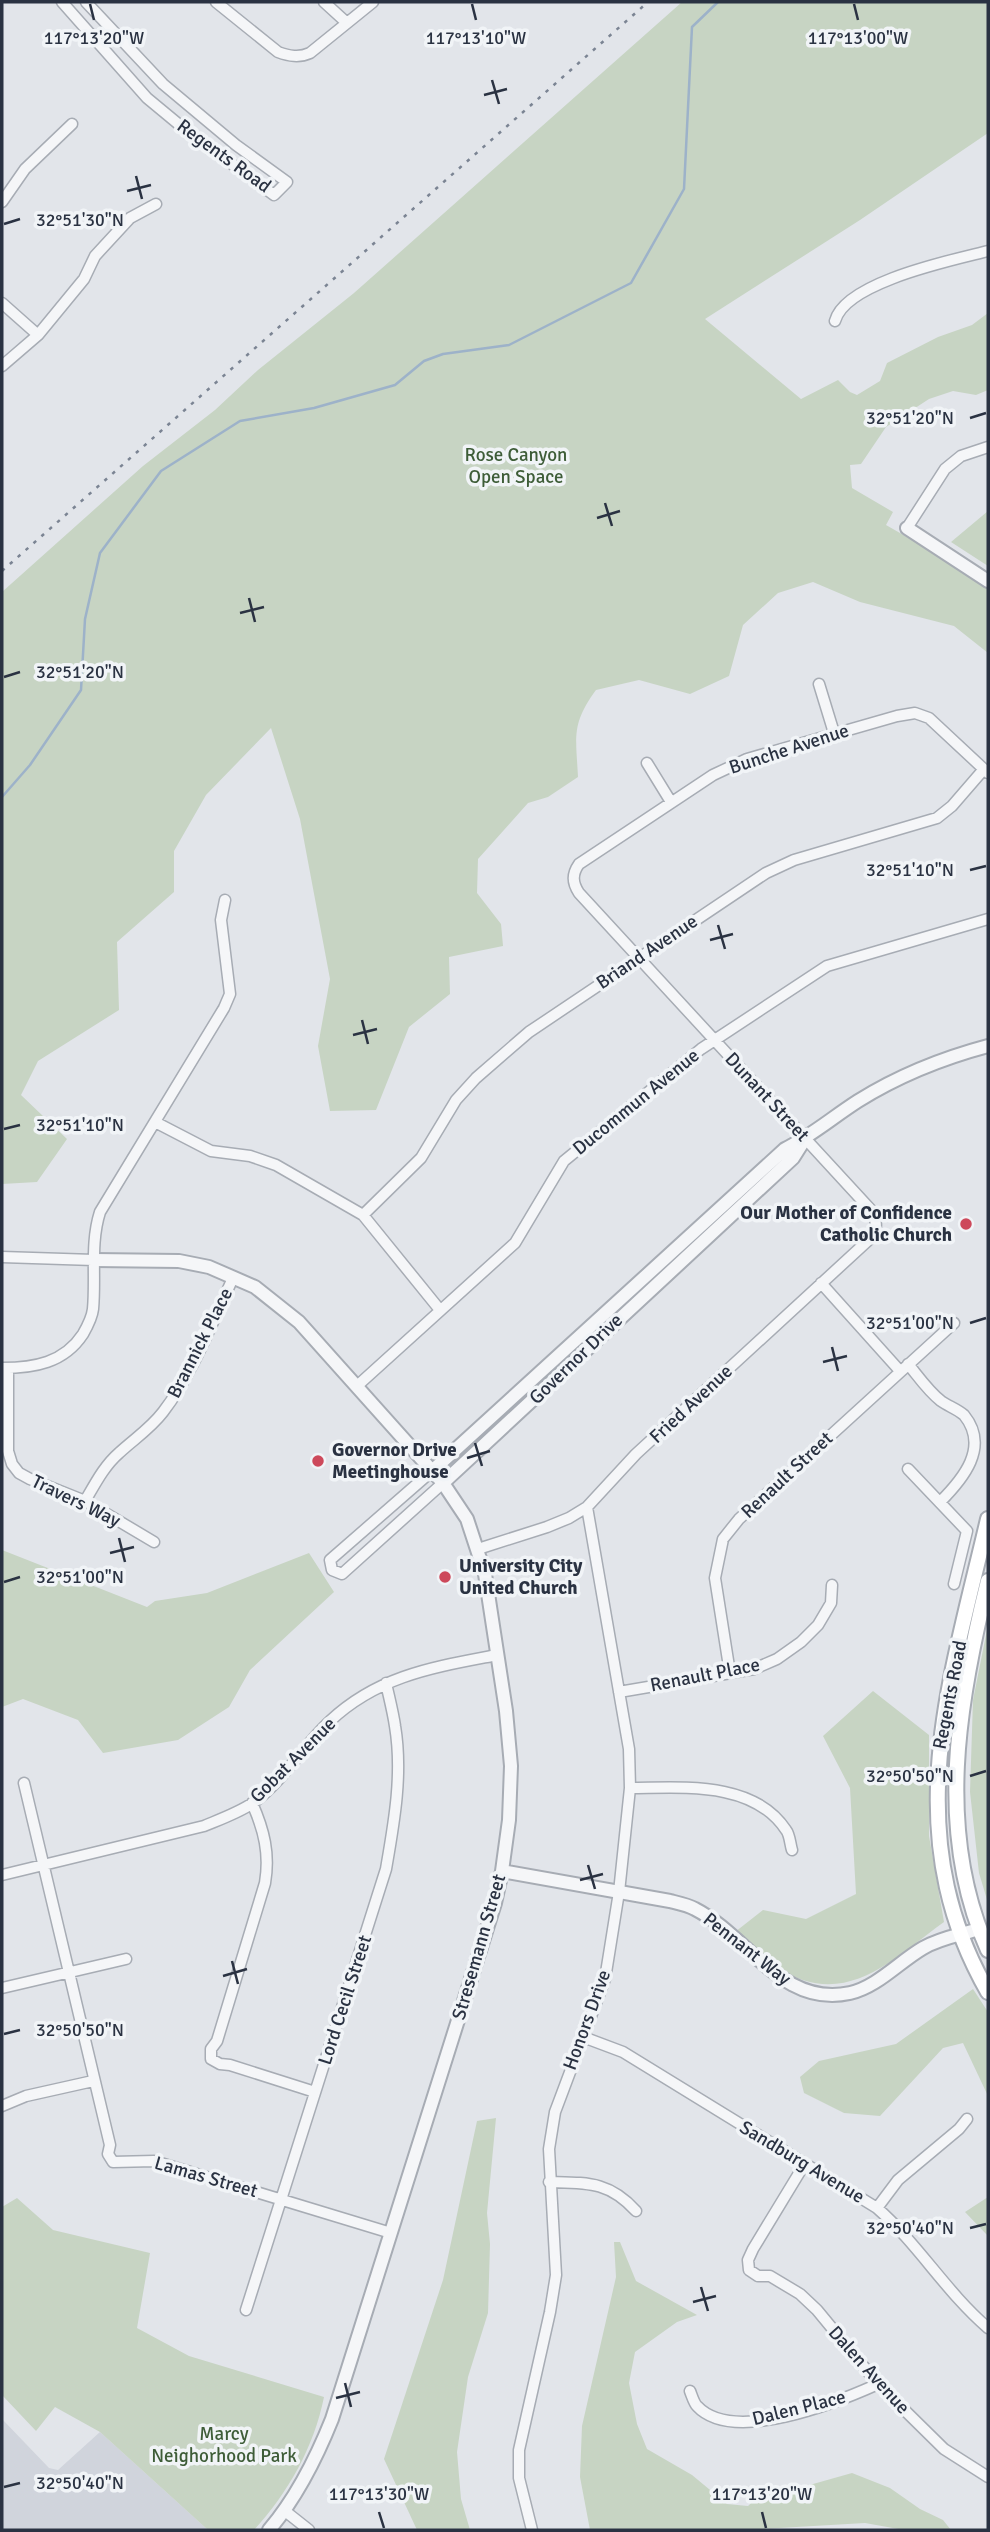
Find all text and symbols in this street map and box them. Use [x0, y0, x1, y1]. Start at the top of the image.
text: 117°13'20"W [44, 27, 144, 49]
text: 117°13'10"W [426, 27, 526, 49]
text: 117°13'00"W [808, 27, 908, 49]
street label: Regents Road [172, 114, 276, 198]
text: 32°51'30"N [36, 209, 124, 231]
text: 32°51'20"N [866, 407, 954, 429]
park label: Rose Canyon Open Space [465, 443, 567, 489]
text: 32°51'20"N [36, 661, 124, 683]
street label: Bunche Avenue [726, 718, 852, 780]
text: 32°51'10"N [866, 859, 954, 881]
street label: Briand Avenue [592, 909, 702, 995]
street label: Ducommun Avenue [568, 1044, 704, 1160]
street label: Dunant Street [720, 1047, 815, 1147]
text: 32°51'10"N [36, 1114, 124, 1136]
place label: Our Mother of Confidence Catholic Church [740, 1201, 952, 1247]
marker: Our Mother of Confidence Catholic Church [958, 1216, 974, 1232]
street label: Brannick Place [162, 1284, 238, 1402]
street label: Governor Drive [524, 1308, 628, 1410]
text: 32°51'00"N [866, 1312, 954, 1334]
street label: Fried Avenue [644, 1359, 738, 1449]
street label: Renault Street [736, 1426, 838, 1524]
place label: Governor Drive Meetinghouse [332, 1438, 457, 1484]
marker: Governor Drive Meetinghouse [310, 1453, 326, 1469]
street label: Travers Way [28, 1469, 124, 1533]
place label: University City United Church [459, 1554, 583, 1600]
text: 32°51'00"N [36, 1566, 124, 1588]
marker: University City United Church [437, 1569, 453, 1585]
street label: Regents Road [928, 1639, 972, 1751]
street label: Renault Place [648, 1653, 762, 1697]
street label: Gobat Avenue [245, 1712, 341, 1808]
text: 32°50'50"N [866, 1765, 954, 1787]
street label: Stresemann Street [447, 1871, 511, 2023]
street label: Pennant Way [698, 1907, 796, 1991]
street label: Lord Cecil Street [313, 1932, 377, 2068]
street label: Honors Drive [558, 1967, 616, 2073]
text: 32°50'50"N [36, 2019, 124, 2041]
street label: Sandburg Avenue [735, 2115, 869, 2209]
street label: Lamas Street [152, 2151, 261, 2203]
text: 32°50'40"N [866, 2217, 954, 2239]
street label: Dalen Avenue [823, 2321, 915, 2419]
street label: Dalen Place [750, 2385, 848, 2431]
park label: Marcy Neighorhood Park [151, 2422, 297, 2468]
text: 32°50'40"N [36, 2472, 124, 2494]
text: 117°13'30"W [329, 2483, 429, 2505]
text: 117°13'20"W [712, 2483, 812, 2505]

